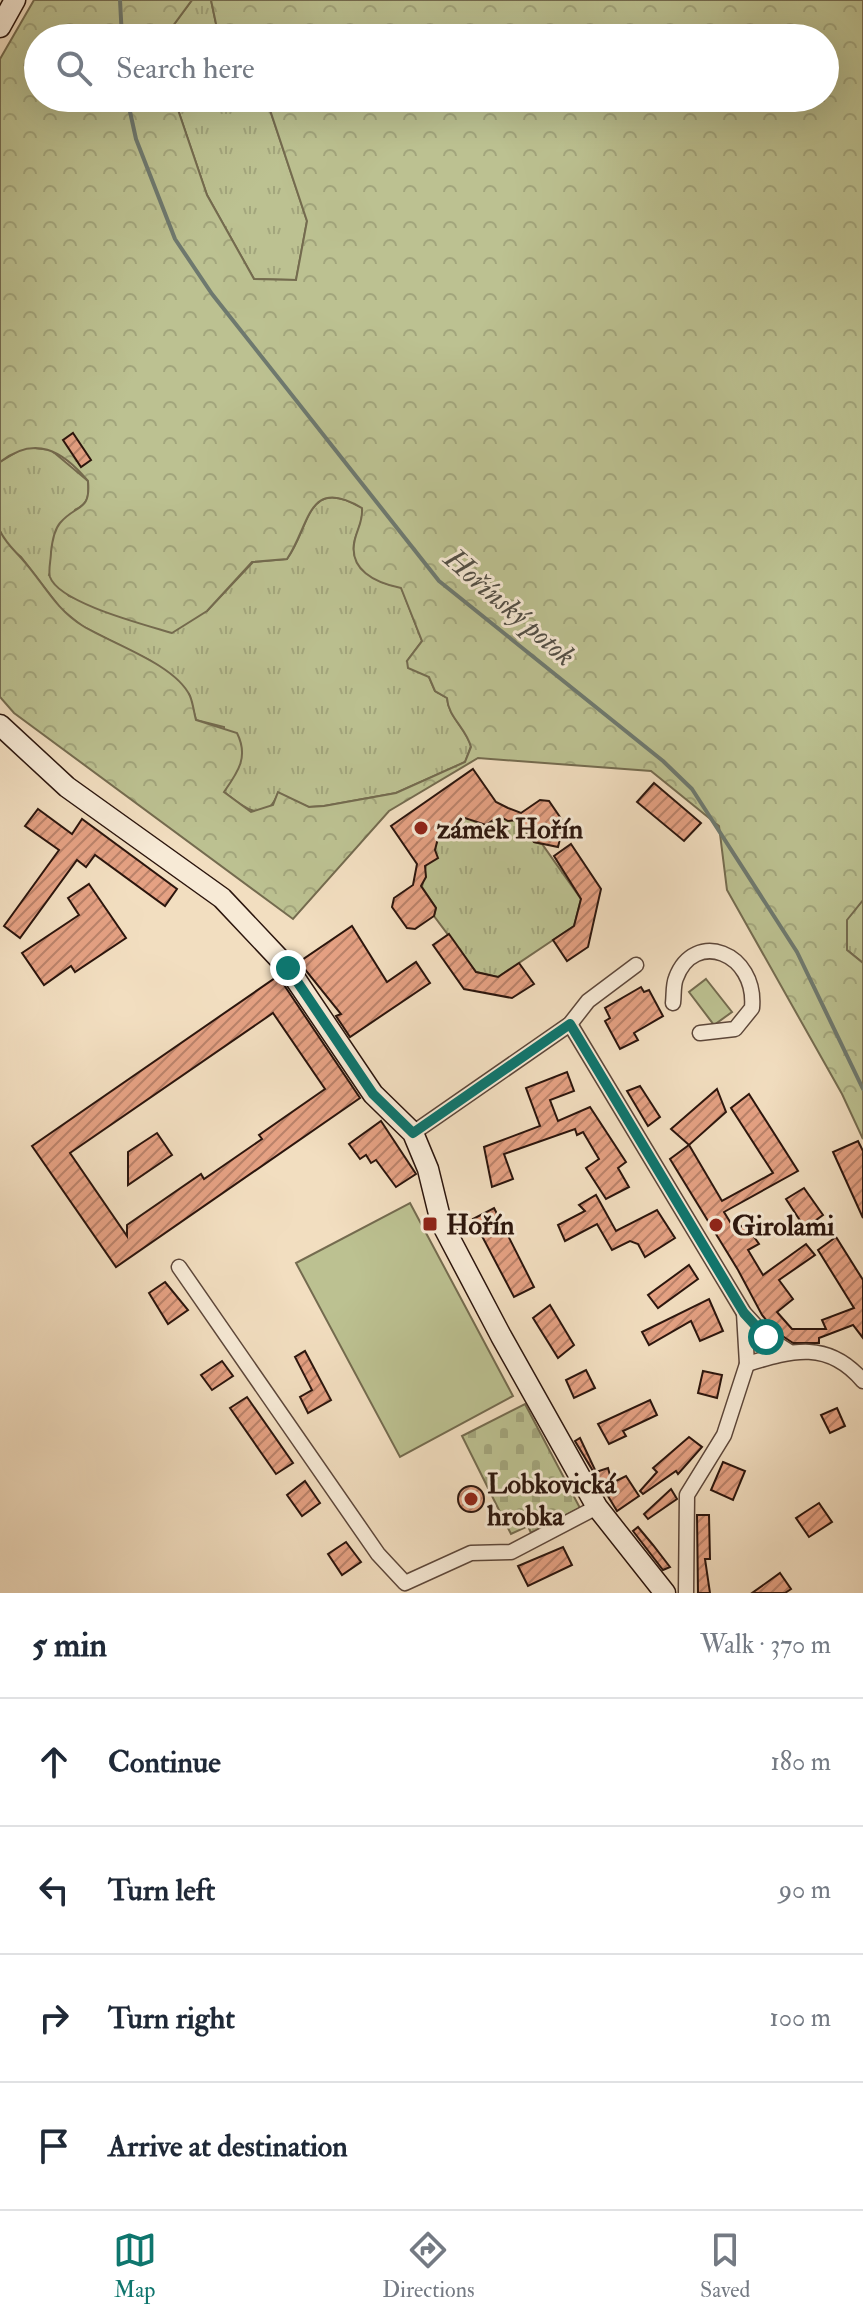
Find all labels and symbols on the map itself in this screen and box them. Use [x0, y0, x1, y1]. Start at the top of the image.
water label: Hořínský potok [435, 539, 583, 674]
place label: zámek Hořín [437, 812, 584, 847]
marker: zámek Hořín [412, 819, 430, 837]
route end [270, 950, 306, 986]
place label: Hořín [446, 1208, 515, 1243]
place label: Girolami [732, 1209, 835, 1244]
marker: Hořín [421, 1215, 439, 1233]
marker: Girolami [707, 1216, 725, 1234]
route start [748, 1319, 784, 1355]
place label: Lobkovická hrobka [487, 1467, 617, 1534]
marker: Lobkovická hrobka [462, 1490, 480, 1508]

